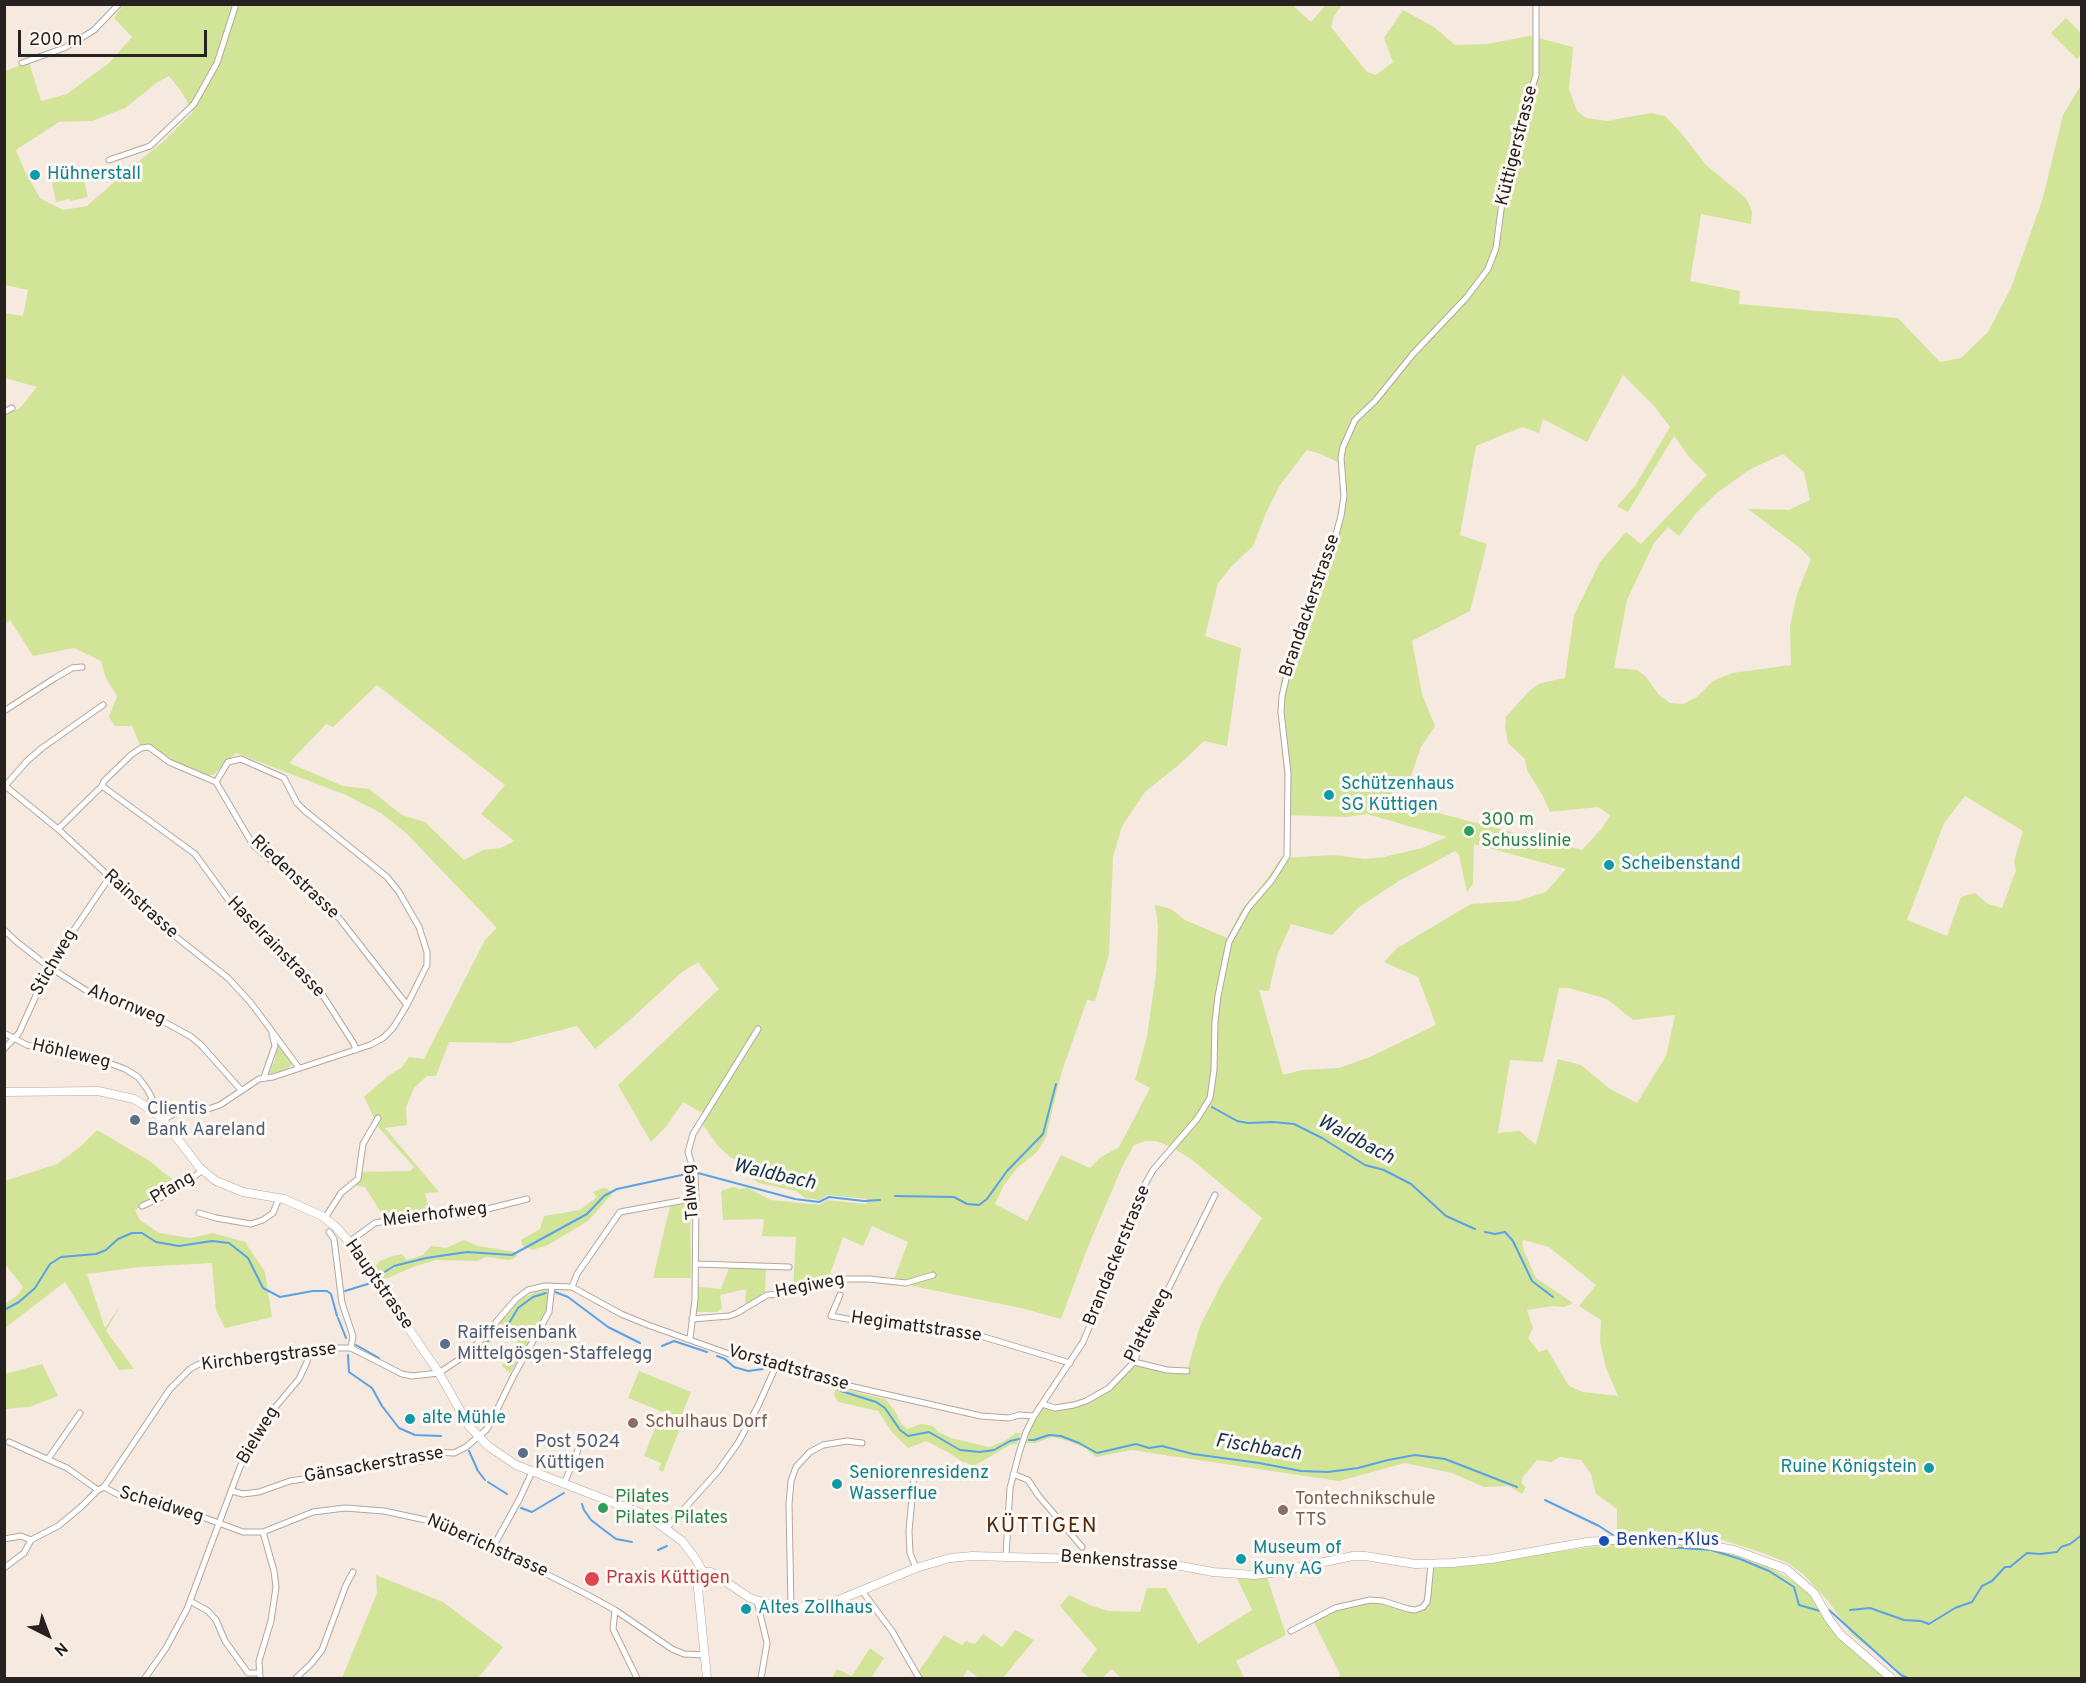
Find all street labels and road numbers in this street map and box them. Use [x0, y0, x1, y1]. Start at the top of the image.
street label: Küttigerstrasse [1493, 84, 1543, 208]
street label: Brandackerstrasse [1276, 532, 1346, 680]
street label: Riedenstrasse [245, 831, 343, 925]
street label: Rainstrasse [98, 866, 182, 944]
street label: Haselrainstrasse [221, 893, 329, 1003]
street label: Stichweg [27, 926, 83, 1000]
street label: Ahornweg [84, 981, 168, 1031]
street label: Höhleweg [30, 1035, 112, 1075]
street label: Talweg [679, 1163, 705, 1221]
street label: Pfang [147, 1168, 199, 1210]
street label: Brandackerstrasse [1080, 1182, 1156, 1330]
street label: Meierhofweg [382, 1199, 488, 1233]
street label: Hauptstrasse [339, 1236, 417, 1334]
street label: Hegiweg [773, 1270, 847, 1304]
street label: Platteweg [1121, 1285, 1177, 1367]
street label: Hegimattstrasse [849, 1308, 983, 1348]
street label: Kirchbergstrasse [200, 1339, 338, 1377]
street label: Vorstadtstrasse [725, 1341, 851, 1397]
street label: Bielweg [233, 1403, 285, 1469]
street label: Gänsackerstrasse [302, 1443, 446, 1489]
street label: Scheidweg [116, 1483, 206, 1529]
street label: Nüberichstrasse [423, 1511, 551, 1583]
street label: Benkenstrasse [1059, 1547, 1179, 1577]

